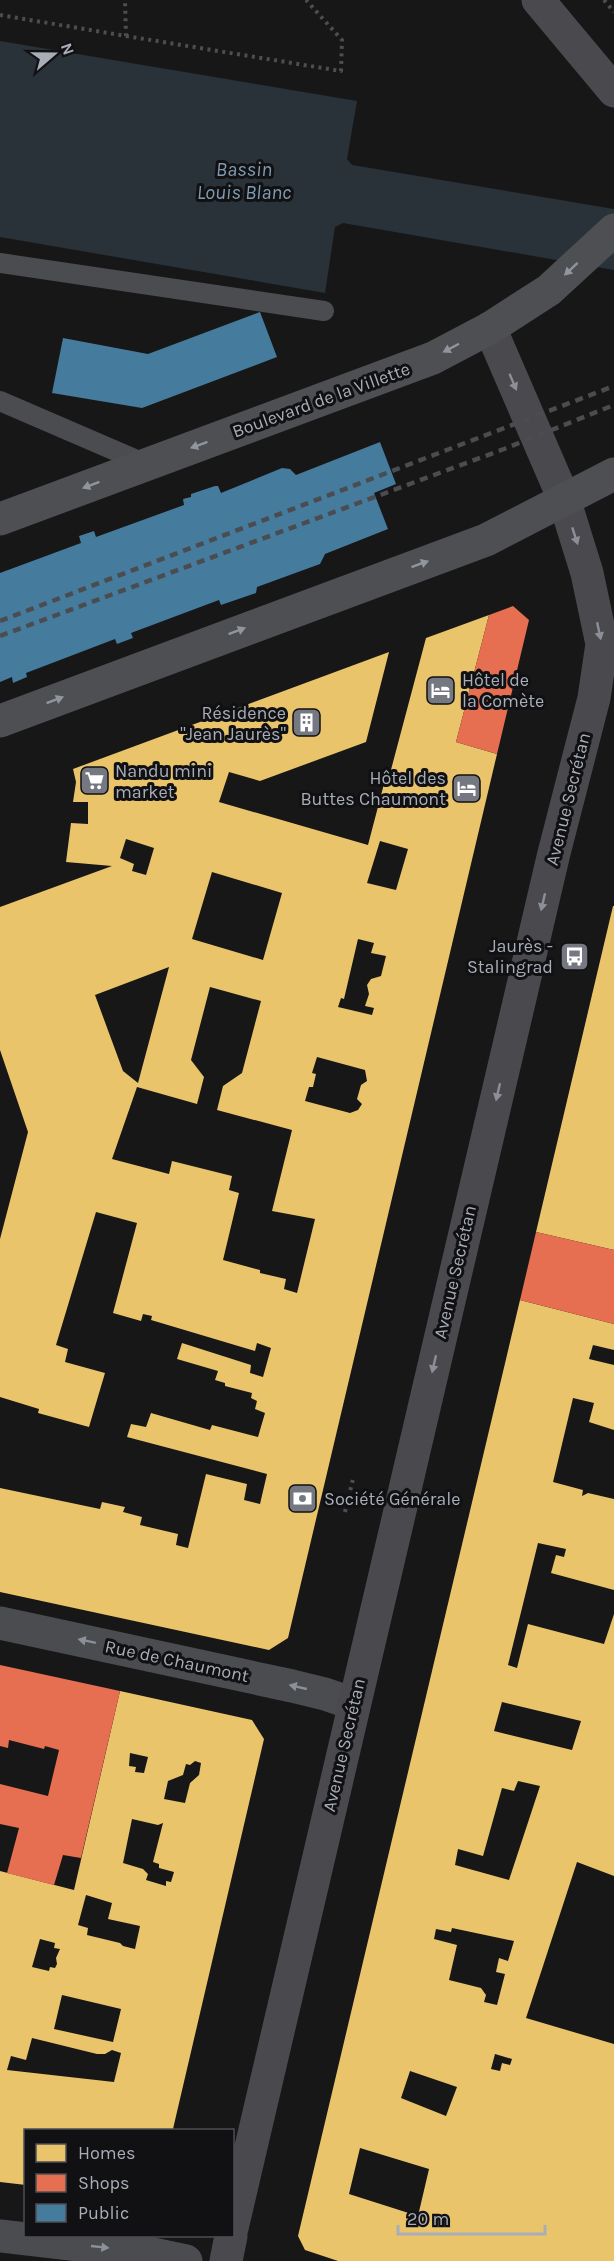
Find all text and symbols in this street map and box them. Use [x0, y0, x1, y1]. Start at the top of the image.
north arrow [24, 24, 84, 84]
text: N [57, 40, 79, 58]
water label: Bassin Louis Blanc [197, 158, 291, 204]
one-way arrow [564, 262, 579, 275]
one-way arrow [442, 343, 459, 353]
street label: Boulevard de la Villette [229, 358, 413, 442]
one-way arrow [508, 373, 518, 391]
one-way arrow [190, 440, 208, 450]
one-way arrow [82, 480, 100, 490]
one-way arrow [571, 527, 581, 545]
one-way arrow [411, 558, 429, 568]
one-way arrow [595, 621, 604, 640]
one-way arrow [228, 626, 246, 636]
place label: Hôtel de la Comète [462, 669, 544, 712]
hotel icon: Hôtel de la Comète [425, 674, 457, 706]
one-way arrow [46, 695, 64, 704]
place label: Résidence "Jean Jaurès" [180, 702, 286, 745]
building icon: Résidence "Jean Jaurès" [291, 707, 323, 739]
street label: Avenue Secrétan [541, 730, 595, 868]
place label: Nandu mini market [115, 760, 212, 803]
supermarket icon: Nandu mini market [78, 765, 110, 797]
place label: Hôtel des Buttes Chaumont [300, 767, 446, 810]
hotel icon: Hôtel des Buttes Chaumont [451, 772, 483, 804]
one-way arrow [537, 893, 547, 912]
place label: Jaurès - Stalingrad [467, 935, 553, 978]
bus stop icon: Jaurès - Stalingrad [558, 940, 590, 972]
one-way arrow [492, 1083, 502, 1101]
street label: Avenue Secrétan [429, 1203, 481, 1341]
one-way arrow [428, 1354, 438, 1373]
bank icon: Société Générale [287, 1483, 319, 1515]
place label: Société Générale [324, 1488, 461, 1510]
street label: Rue de Chaumont [103, 1635, 251, 1687]
one-way arrow [77, 1636, 96, 1646]
street label: Avenue Secrétan [318, 1676, 370, 1814]
one-way arrow [288, 1682, 307, 1692]
legend [24, 2129, 234, 2237]
text: Homes [78, 2142, 135, 2164]
text: Shops [78, 2172, 130, 2194]
scale bar [398, 2198, 545, 2236]
text: Public [78, 2202, 129, 2224]
text: 20 m [407, 2208, 449, 2230]
one-way arrow [90, 2243, 109, 2252]

